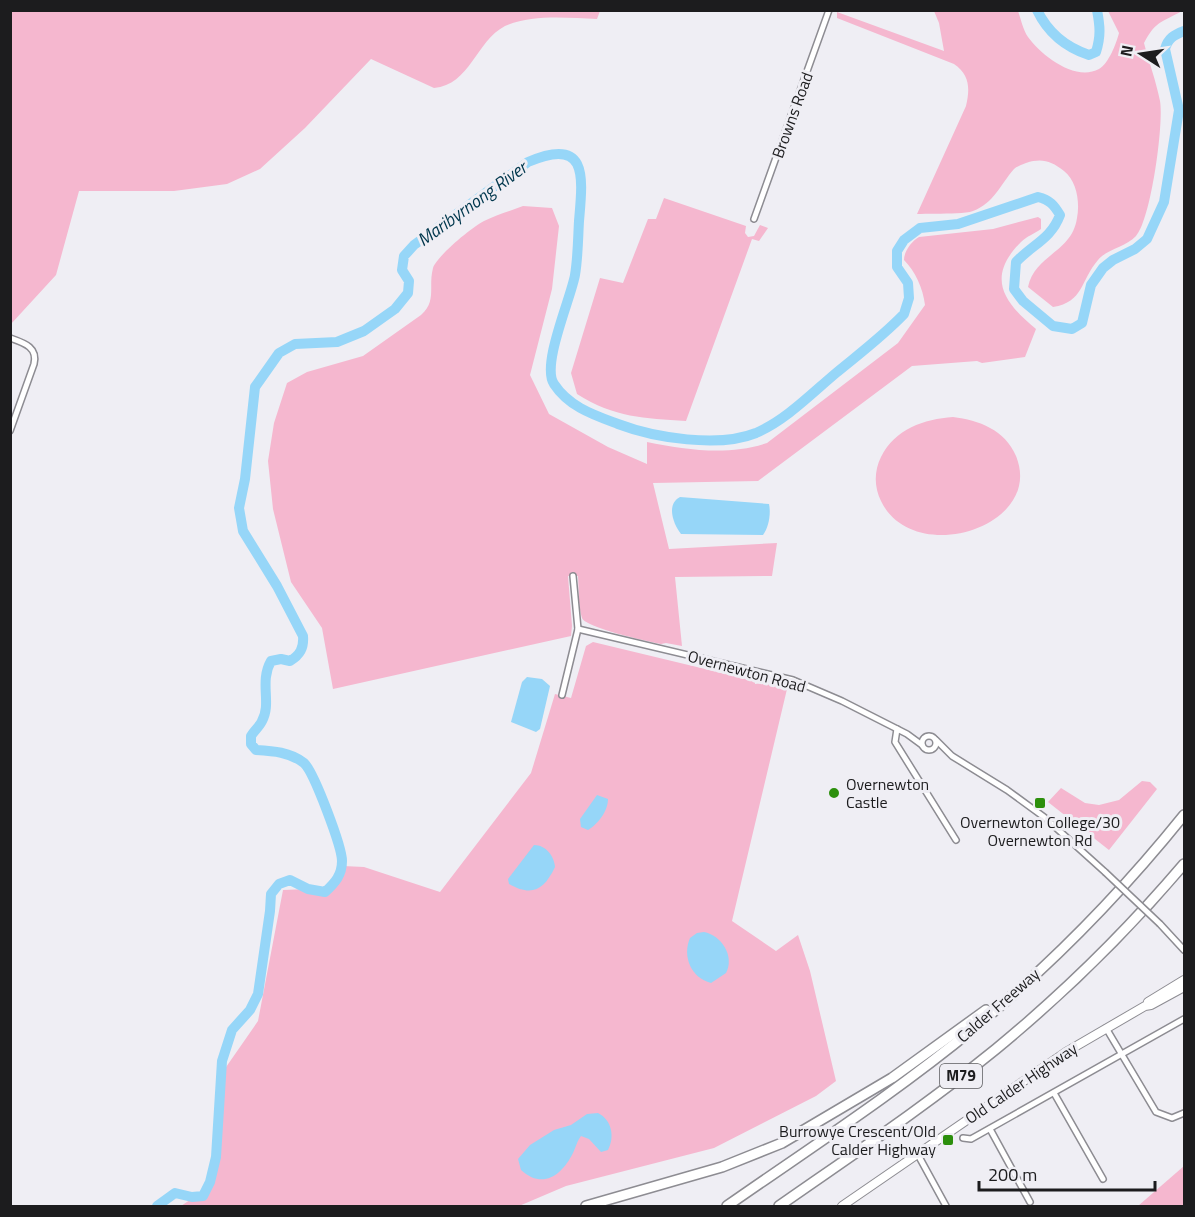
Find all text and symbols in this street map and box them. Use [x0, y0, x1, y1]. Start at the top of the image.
north arrow [1111, 24, 1171, 84]
text: N [1113, 43, 1139, 59]
street label: Browns Road [765, 69, 819, 161]
water label: Maribyrnong River [411, 153, 534, 253]
street label: Overnewton Road [685, 644, 809, 698]
place label: Overnewton Castle [846, 772, 929, 814]
marker: Overnewton Castle [827, 786, 841, 800]
marker: Overnewton College/30 Overnewton Rd [1033, 796, 1047, 810]
place label: Overnewton College/30 Overnewton Rd [960, 810, 1120, 852]
street label: Calder Freeway [951, 962, 1045, 1048]
street label: Old Calder Highway [960, 1036, 1082, 1130]
road number: M79 [940, 1064, 982, 1088]
place label: Burrowye Crescent/Old Calder Highway [779, 1119, 936, 1161]
marker: Burrowye Crescent/Old Calder Highway [941, 1133, 955, 1147]
scale bar [979, 1154, 1154, 1192]
text: 200 m [988, 1161, 1037, 1188]

